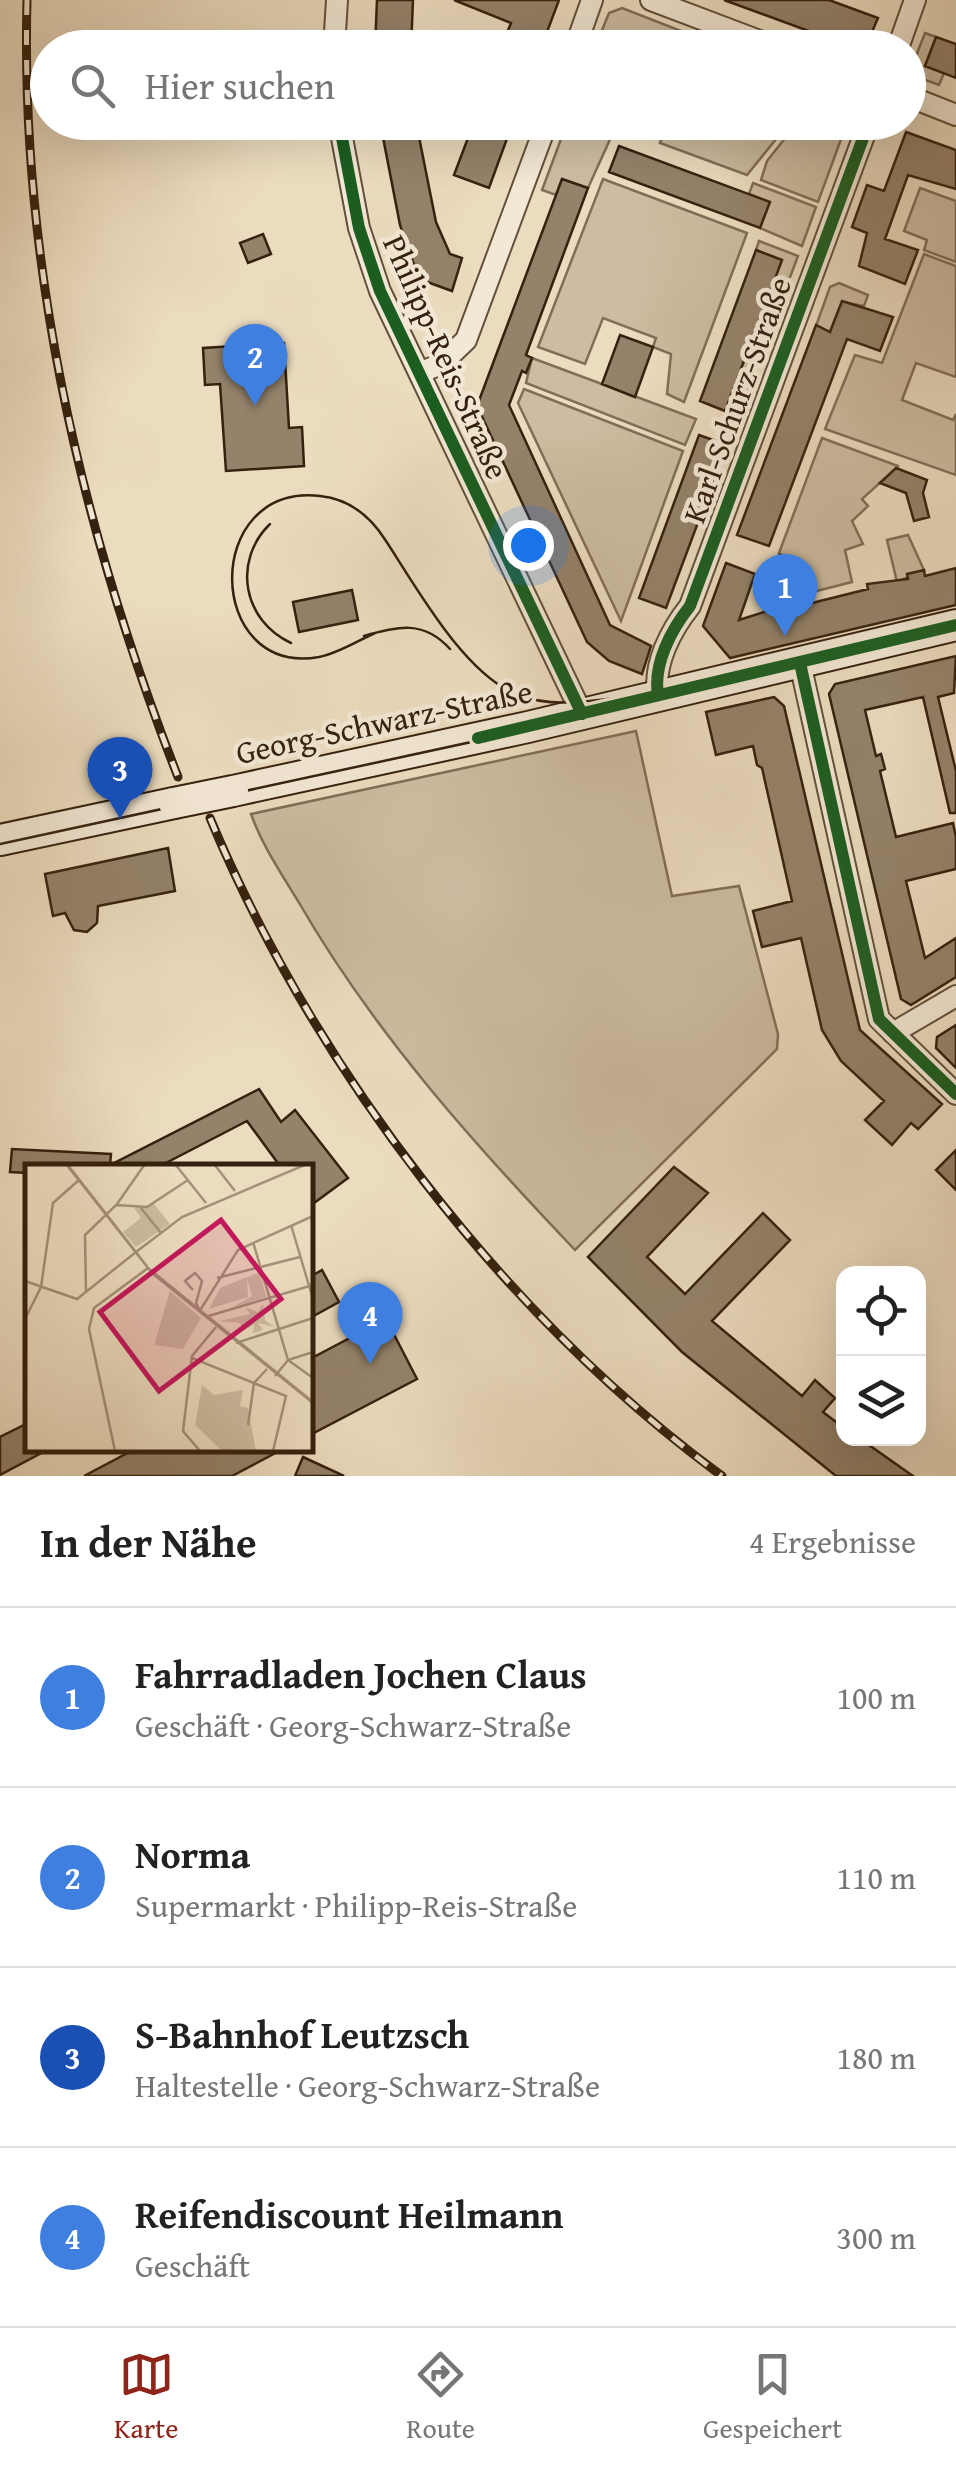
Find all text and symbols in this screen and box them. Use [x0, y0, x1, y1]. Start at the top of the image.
search box [30, 30, 926, 140]
text: Hier suchen [145, 57, 335, 113]
icon: search [65, 58, 120, 113]
street label: Philipp-Reis-Straße [372, 227, 521, 486]
street label: Karl-Schurz-Straße [670, 270, 803, 529]
pin: 2 [222, 324, 288, 406]
your location [503, 520, 554, 571]
pin: 1 [752, 554, 818, 636]
street label: Georg-Schwarz-Straße [231, 667, 536, 776]
pin: 3 [88, 736, 152, 819]
inset map [25, 1164, 312, 1451]
map controls [836, 1266, 926, 1446]
button: locate [836, 1266, 926, 1356]
pin: 4 [338, 1282, 402, 1364]
button: layers [836, 1356, 926, 1446]
text: In der Nähe [40, 1511, 257, 1572]
text: 4 Ergebnisse [749, 1518, 916, 1565]
text: Fahrradladen Jochen Claus [135, 1646, 587, 1702]
text: 1 [64, 1674, 81, 1721]
text: 100 m [837, 1674, 916, 1721]
text: Geschäft · Georg-Schwarz-Straße [135, 1702, 571, 1749]
text: Norma [135, 1826, 250, 1882]
text: 2 [64, 1854, 81, 1901]
text: 110 m [837, 1854, 916, 1901]
text: Supermarkt · Philipp-Reis-Straße [135, 1882, 577, 1929]
text: S-Bahnhof Leutzsch [135, 2006, 469, 2062]
text: 3 [64, 2034, 81, 2081]
text: 180 m [837, 2034, 916, 2081]
text: Haltestelle · Georg-Schwarz-Straße [135, 2062, 600, 2109]
text: Reifendiscount Heilmann [135, 2186, 564, 2242]
text: 4 [64, 2214, 81, 2261]
text: 300 m [837, 2214, 916, 2261]
text: Geschäft [135, 2242, 250, 2289]
tab: Karte [114, 2347, 178, 2448]
tab: Route [406, 2347, 475, 2448]
tab: Gespeichert [703, 2347, 842, 2448]

